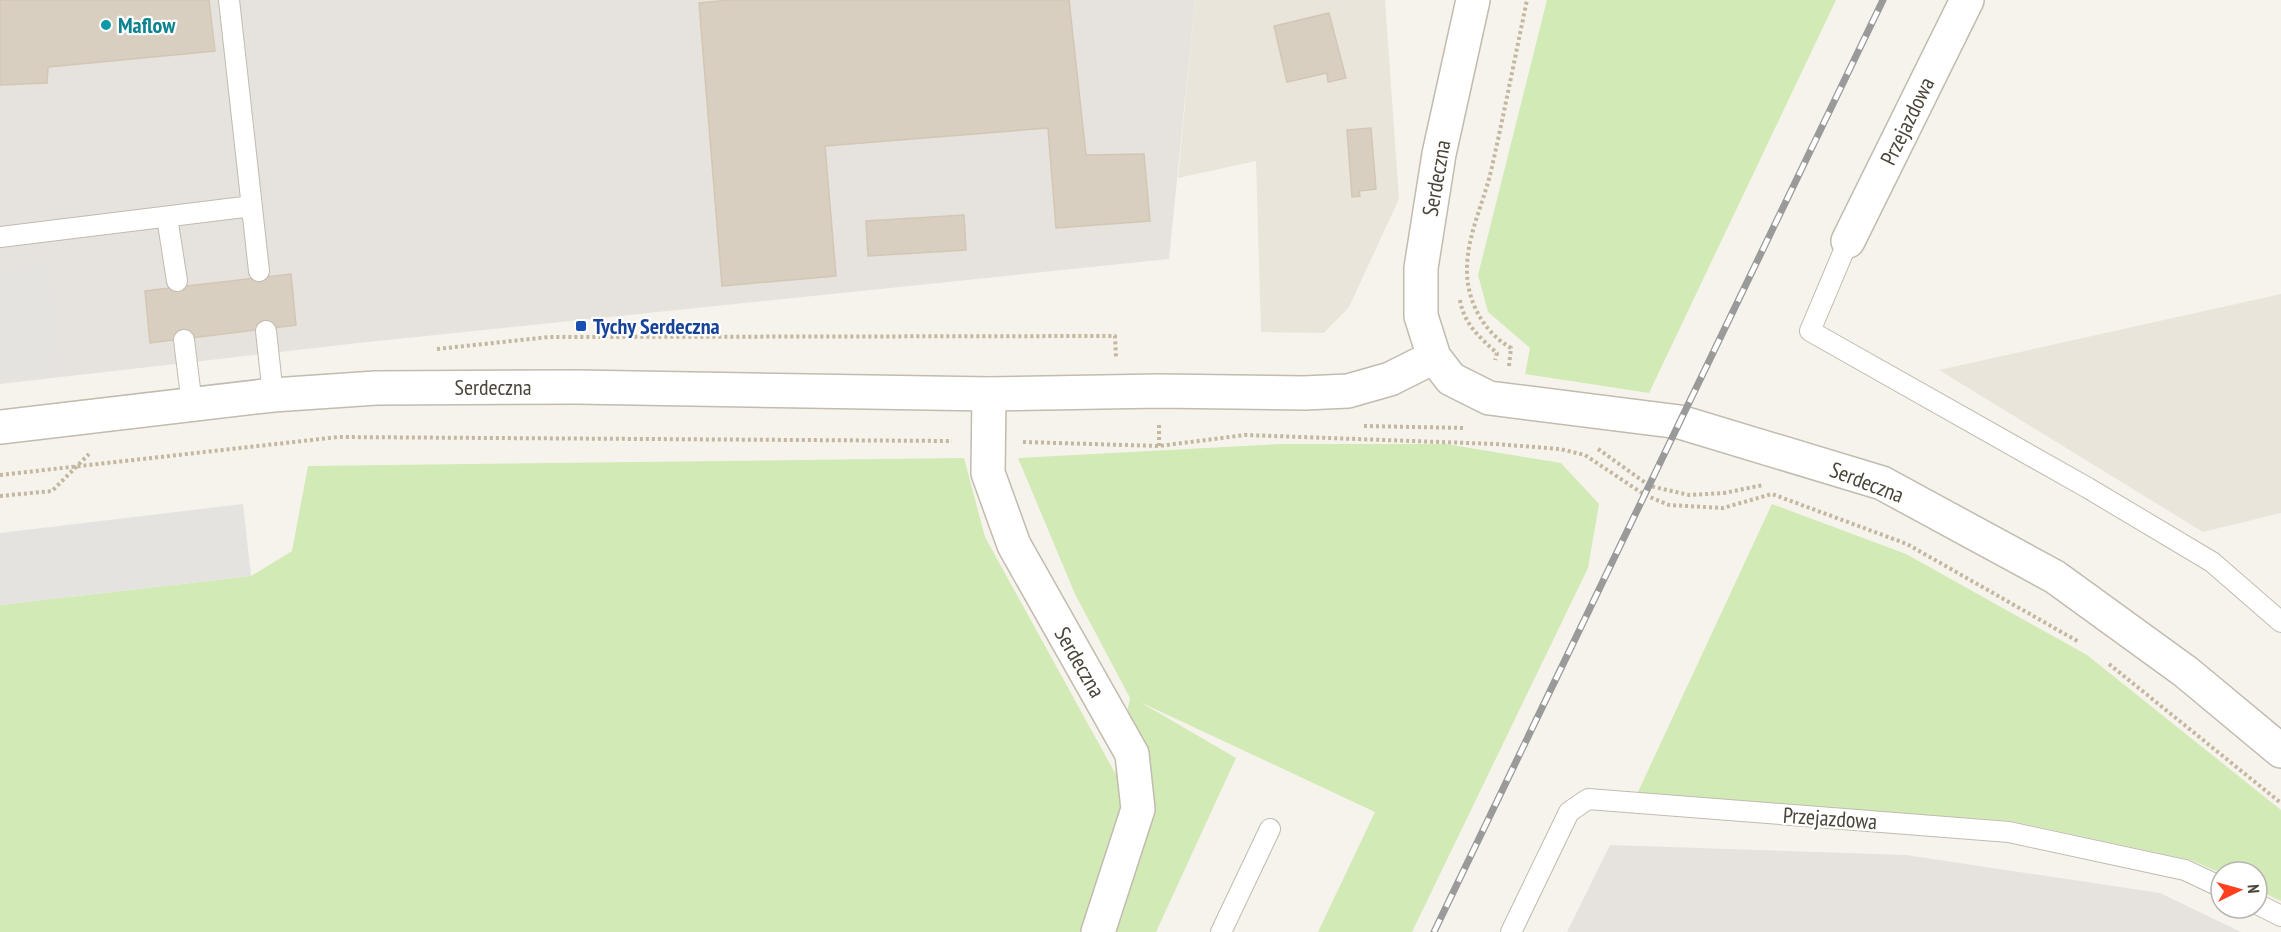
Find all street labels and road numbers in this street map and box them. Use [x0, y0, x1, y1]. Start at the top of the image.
street label: Przejazdowa [1874, 73, 1940, 169]
street label: Serdeczna [1416, 138, 1456, 218]
street label: Serdeczna [455, 373, 531, 401]
street label: Serdeczna [1826, 455, 1908, 509]
street label: Serdeczna [1049, 622, 1111, 702]
street label: Przejazdowa [1782, 801, 1878, 835]

